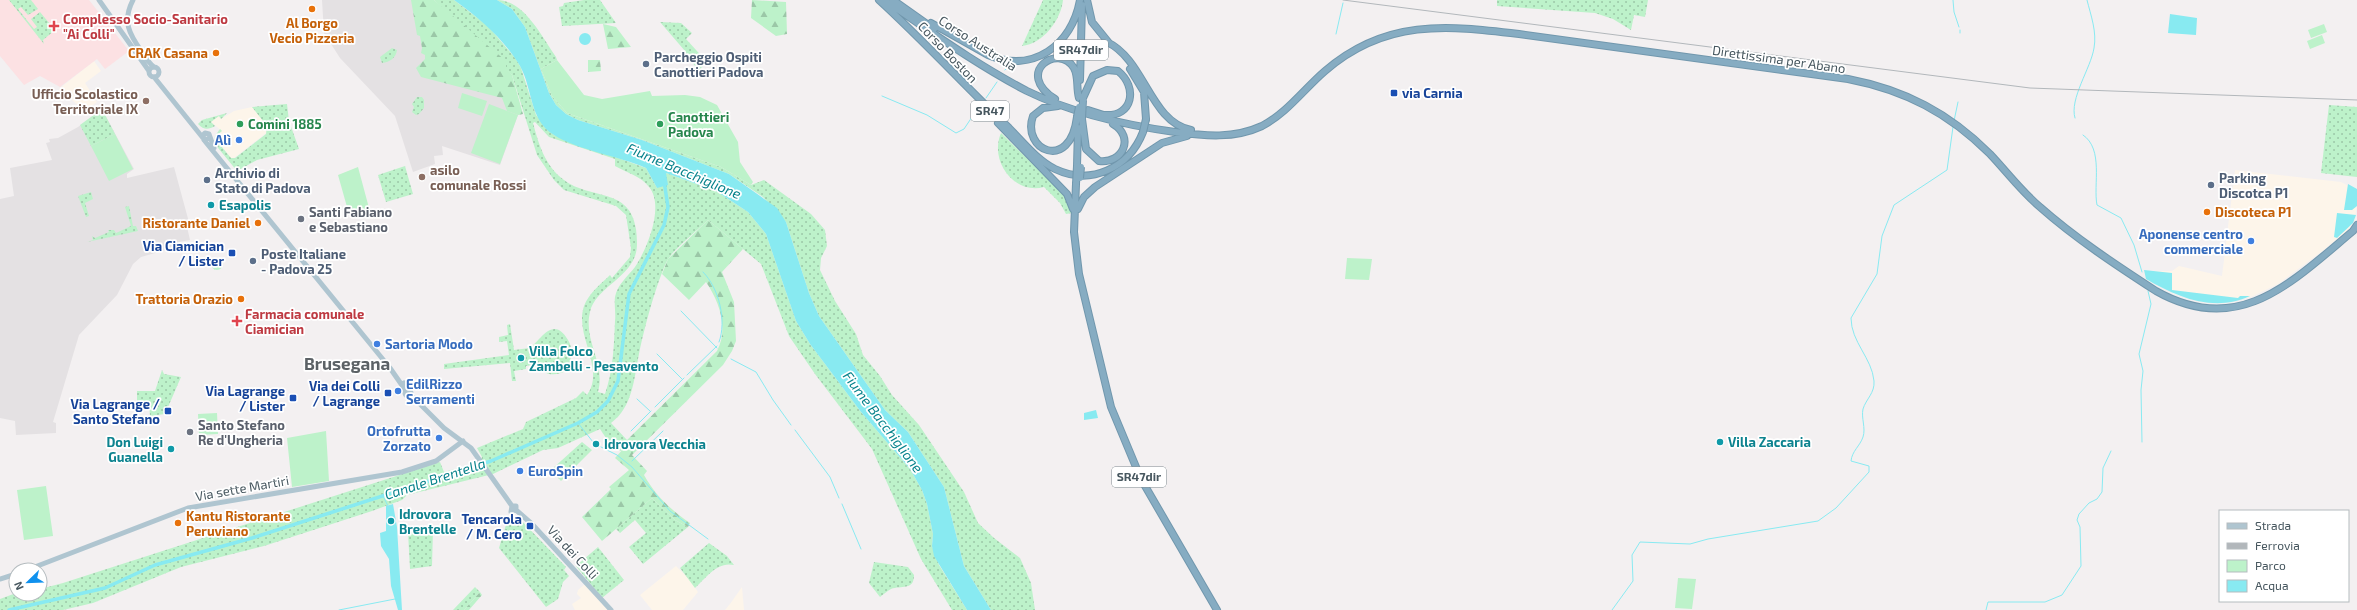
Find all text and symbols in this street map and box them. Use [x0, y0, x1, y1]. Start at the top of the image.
marker: Al Borgo Vecio Pizzeria [307, 4, 317, 14]
place label: Complesso Socio-Sanitario "Ai Colli" [63, 11, 228, 42]
street label: Corso Australia [936, 12, 1020, 74]
place label: Al Borgo Vecio Pizzeria [270, 15, 355, 46]
street label: Corso Boston [915, 18, 981, 86]
marker: Complesso Socio-Sanitario "Ai Colli" [48, 20, 60, 32]
road number: SR47dir [1054, 40, 1108, 60]
street label: Direttissima per Abano [1711, 42, 1847, 76]
place label: CRAK Casana [128, 45, 208, 61]
marker: CRAK Casana [211, 48, 221, 58]
place label: Parcheggio Ospiti Canottieri Padova [654, 49, 763, 80]
marker: Parcheggio Ospiti Canottieri Padova [641, 59, 651, 69]
place label: via Carnia [1402, 85, 1463, 101]
place label: Ufficio Scolastico Territoriale IX [32, 86, 139, 117]
marker: via Carnia [1389, 88, 1399, 98]
marker: Ufficio Scolastico Territoriale IX [141, 96, 151, 106]
road number: SR47 [971, 101, 1009, 121]
place label: Canottieri Padova [668, 109, 729, 140]
place label: Comini 1885 [248, 116, 322, 132]
marker: Comini 1885 [235, 119, 245, 129]
marker: Canottieri Padova [655, 119, 665, 129]
place label: Alì [215, 132, 231, 148]
marker: Alì [234, 135, 244, 145]
water label: Fiume Bacchiglione [624, 139, 744, 202]
place label: asilo comunale Rossi [430, 162, 526, 193]
place label: Archivio di Stato di Padova [215, 165, 311, 196]
place label: Parking Discotca P1 [2219, 170, 2288, 201]
marker: asilo comunale Rossi [417, 172, 427, 182]
marker: Archivio di Stato di Padova [202, 175, 212, 185]
marker: Parking Discotca P1 [2206, 180, 2216, 190]
place label: Esapolis [219, 197, 271, 213]
marker: Esapolis [206, 200, 216, 210]
place label: Santi Fabiano e Sebastiano [309, 204, 392, 235]
place label: Discoteca P1 [2215, 204, 2292, 220]
marker: Discoteca P1 [2202, 207, 2212, 217]
marker: Santi Fabiano e Sebastiano [296, 214, 306, 224]
place label: Ristorante Daniel [143, 215, 251, 231]
marker: Ristorante Daniel [253, 218, 263, 228]
place label: Aponense centro commerciale [2139, 226, 2243, 257]
marker: Aponense centro commerciale [2246, 236, 2256, 246]
place label: Via Ciamician / Lister [143, 238, 224, 269]
place label: Poste Italiane - Padova 25 [261, 246, 346, 277]
marker: Via Ciamician / Lister [227, 248, 237, 258]
marker: Poste Italiane - Padova 25 [248, 256, 258, 266]
place label: Trattoria Orazio [136, 291, 233, 307]
marker: Trattoria Orazio [236, 294, 246, 304]
place label: Farmacia comunale Ciamician [245, 306, 364, 337]
marker: Farmacia comunale Ciamician [232, 316, 242, 326]
place label: Sartoria Modo [385, 336, 473, 352]
marker: Sartoria Modo [372, 339, 382, 349]
place label: Villa Folco Zambelli - Pesavento [529, 343, 659, 374]
district label: Brusegana [304, 353, 390, 373]
marker: Villa Folco Zambelli - Pesavento [516, 353, 526, 363]
water label: Fiume Bacchiglione [840, 368, 927, 476]
place label: EdilRizzo Serramenti [406, 376, 475, 407]
place label: Via dei Colli / Lagrange [309, 378, 380, 409]
place label: Via Lagrange / Lister [205, 383, 285, 414]
marker: EdilRizzo Serramenti [393, 386, 403, 396]
marker: Via dei Colli / Lagrange [383, 388, 393, 398]
marker: Via Lagrange / Lister [288, 393, 298, 403]
place label: Via Lagrange / Santo Stefano [70, 396, 160, 427]
marker: Via Lagrange / Santo Stefano [163, 406, 173, 416]
place label: Santo Stefano Re d'Ungheria [198, 417, 285, 448]
place label: Ortofrutta Zorzato [367, 423, 431, 454]
marker: Santo Stefano Re d'Ungheria [185, 427, 195, 437]
marker: Ortofrutta Zorzato [434, 433, 444, 443]
place label: Don Luigi Guanella [106, 434, 163, 465]
place label: Villa Zaccaria [1728, 434, 1811, 450]
place label: Idrovora Vecchia [604, 436, 706, 452]
marker: Villa Zaccaria [1715, 437, 1725, 447]
marker: Idrovora Vecchia [591, 439, 601, 449]
marker: Don Luigi Guanella [166, 444, 176, 454]
water label: Canale Brentella [382, 454, 488, 503]
place label: EuroSpin [528, 463, 583, 479]
marker: EuroSpin [515, 466, 525, 476]
road number: SR47dir [1112, 467, 1166, 487]
street label: Via sette Martiri [194, 472, 290, 504]
place label: Idrovora Brentelle [399, 506, 456, 537]
place label: Kantu Ristorante Peruviano [186, 508, 291, 539]
legend [2219, 510, 2349, 602]
place label: Tencarola / M. Cero [462, 511, 522, 542]
marker: Idrovora Brentelle [386, 516, 396, 526]
marker: Kantu Ristorante Peruviano [173, 518, 183, 528]
text: Strada [2255, 518, 2291, 532]
marker: Tencarola / M. Cero [525, 521, 535, 531]
street label: Via dei Colli [544, 522, 602, 582]
text: Ferrovia [2255, 538, 2300, 552]
text: Parco [2255, 558, 2286, 572]
north arrow [8, 562, 48, 602]
text: Acqua [2255, 578, 2289, 592]
text: N [11, 580, 26, 592]

